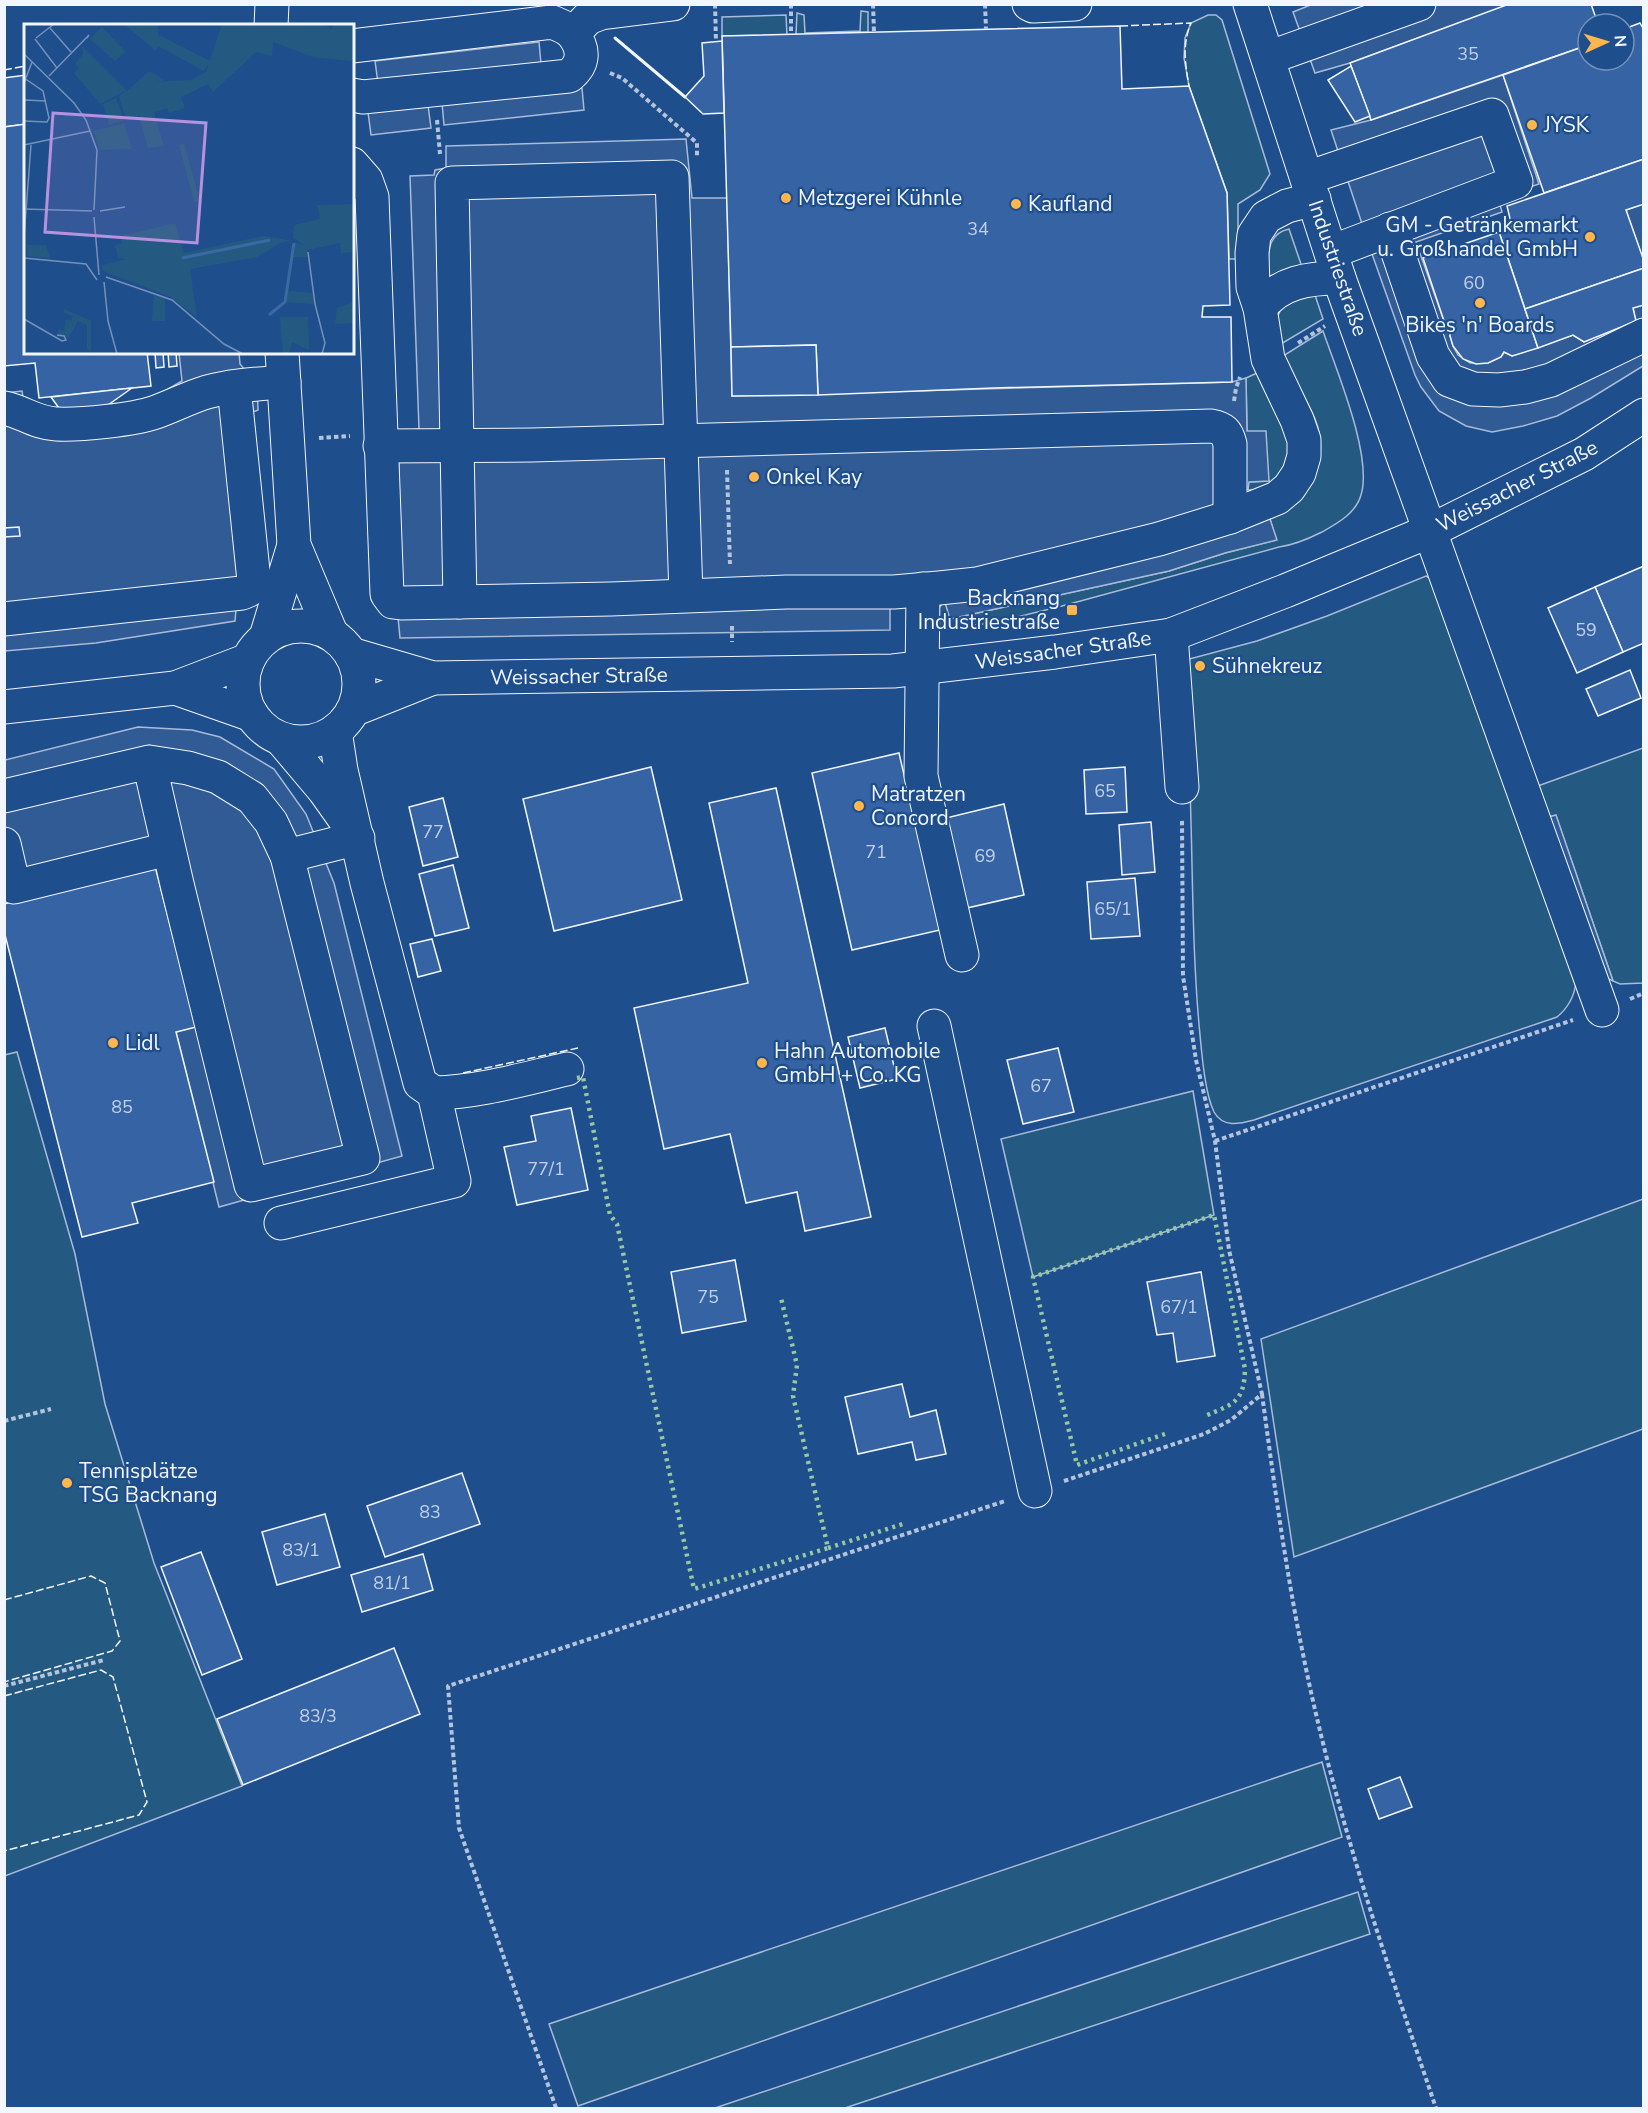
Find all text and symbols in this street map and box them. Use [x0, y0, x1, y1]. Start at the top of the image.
north arrow [1576, 12, 1636, 72]
inset map [24, 24, 354, 354]
text: N [1609, 34, 1631, 48]
house number: 35 [1457, 42, 1479, 66]
place label: JYSK [1543, 111, 1590, 139]
marker: JYSK [1525, 118, 1539, 132]
place label: Metzgerei Kühnle [798, 184, 962, 212]
place label: Kaufland [1028, 190, 1113, 218]
marker: Metzgerei Kühnle [779, 191, 793, 205]
street label: Industriestraße [1302, 196, 1374, 340]
marker: Kaufland [1009, 197, 1023, 211]
place label: GM - Getränkemarkt u. Großhandel GmbH [1377, 211, 1579, 263]
house number: 34 [967, 217, 989, 241]
marker: GM - Getränkemarkt u. Großhandel GmbH [1583, 230, 1597, 244]
house number: 60 [1463, 271, 1485, 295]
marker: Bikes 'n' Boards [1473, 296, 1487, 310]
place label: Bikes 'n' Boards [1405, 311, 1555, 339]
street label: Weissacher Straße [1431, 433, 1603, 539]
place label: Onkel Kay [766, 463, 862, 491]
marker: Onkel Kay [747, 470, 761, 484]
place label: Backnang Industriestraße [918, 584, 1060, 636]
marker: Backnang Industriestraße [1065, 603, 1079, 617]
house number: 59 [1575, 618, 1597, 642]
street label: Weissacher Straße [973, 624, 1153, 676]
place label: Sühnekreuz [1212, 652, 1323, 680]
marker: Sühnekreuz [1193, 659, 1207, 673]
street label: Weissacher Straße [490, 660, 668, 692]
house number: 65 [1094, 779, 1116, 803]
place label: Matratzen Concord [871, 780, 966, 832]
marker: Matratzen Concord [852, 799, 866, 813]
house number: 77 [422, 820, 444, 844]
house number: 71 [865, 840, 887, 864]
house number: 69 [974, 844, 996, 868]
house number: 65/1 [1094, 897, 1132, 921]
place label: Lidl [125, 1029, 161, 1057]
marker: Lidl [106, 1036, 120, 1050]
place label: Hahn Automobile GmbH + Co. KG [774, 1037, 940, 1089]
marker: Hahn Automobile GmbH + Co. KG [755, 1056, 769, 1070]
house number: 67 [1030, 1074, 1052, 1098]
house number: 85 [111, 1095, 133, 1119]
house number: 77/1 [527, 1157, 565, 1181]
house number: 75 [697, 1285, 719, 1309]
house number: 67/1 [1160, 1295, 1198, 1319]
place label: Tennisplätze TSG Backnang [79, 1457, 218, 1509]
marker: Tennisplätze TSG Backnang [60, 1476, 74, 1490]
house number: 83 [419, 1500, 441, 1524]
house number: 83/1 [282, 1538, 320, 1562]
house number: 81/1 [373, 1571, 411, 1595]
house number: 83/3 [299, 1704, 337, 1728]

